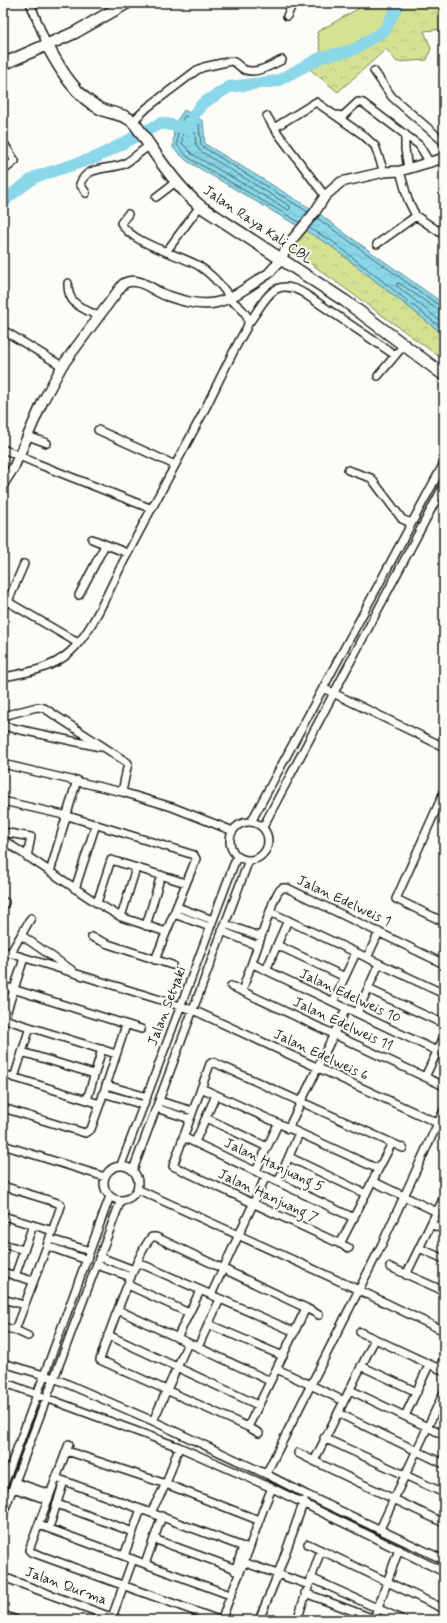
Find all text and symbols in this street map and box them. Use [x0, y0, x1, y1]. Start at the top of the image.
street label: Jalan Raya Kali CBL [200, 182, 316, 268]
street label: Jalan Edelweis 1 [294, 871, 394, 931]
street label: Jalan Setyaki [144, 964, 190, 1048]
street label: Jalan Edelweis 10 [296, 965, 404, 1027]
street label: Jalan Edelweis 11 [290, 993, 396, 1055]
street label: Jalan Edelweis 6 [271, 1025, 371, 1085]
street label: Jalan Hanjuang 5 [220, 1134, 327, 1198]
street label: Jalan Hanjuang 7 [214, 1165, 321, 1229]
street label: Jalan Qurma [23, 1563, 109, 1609]

